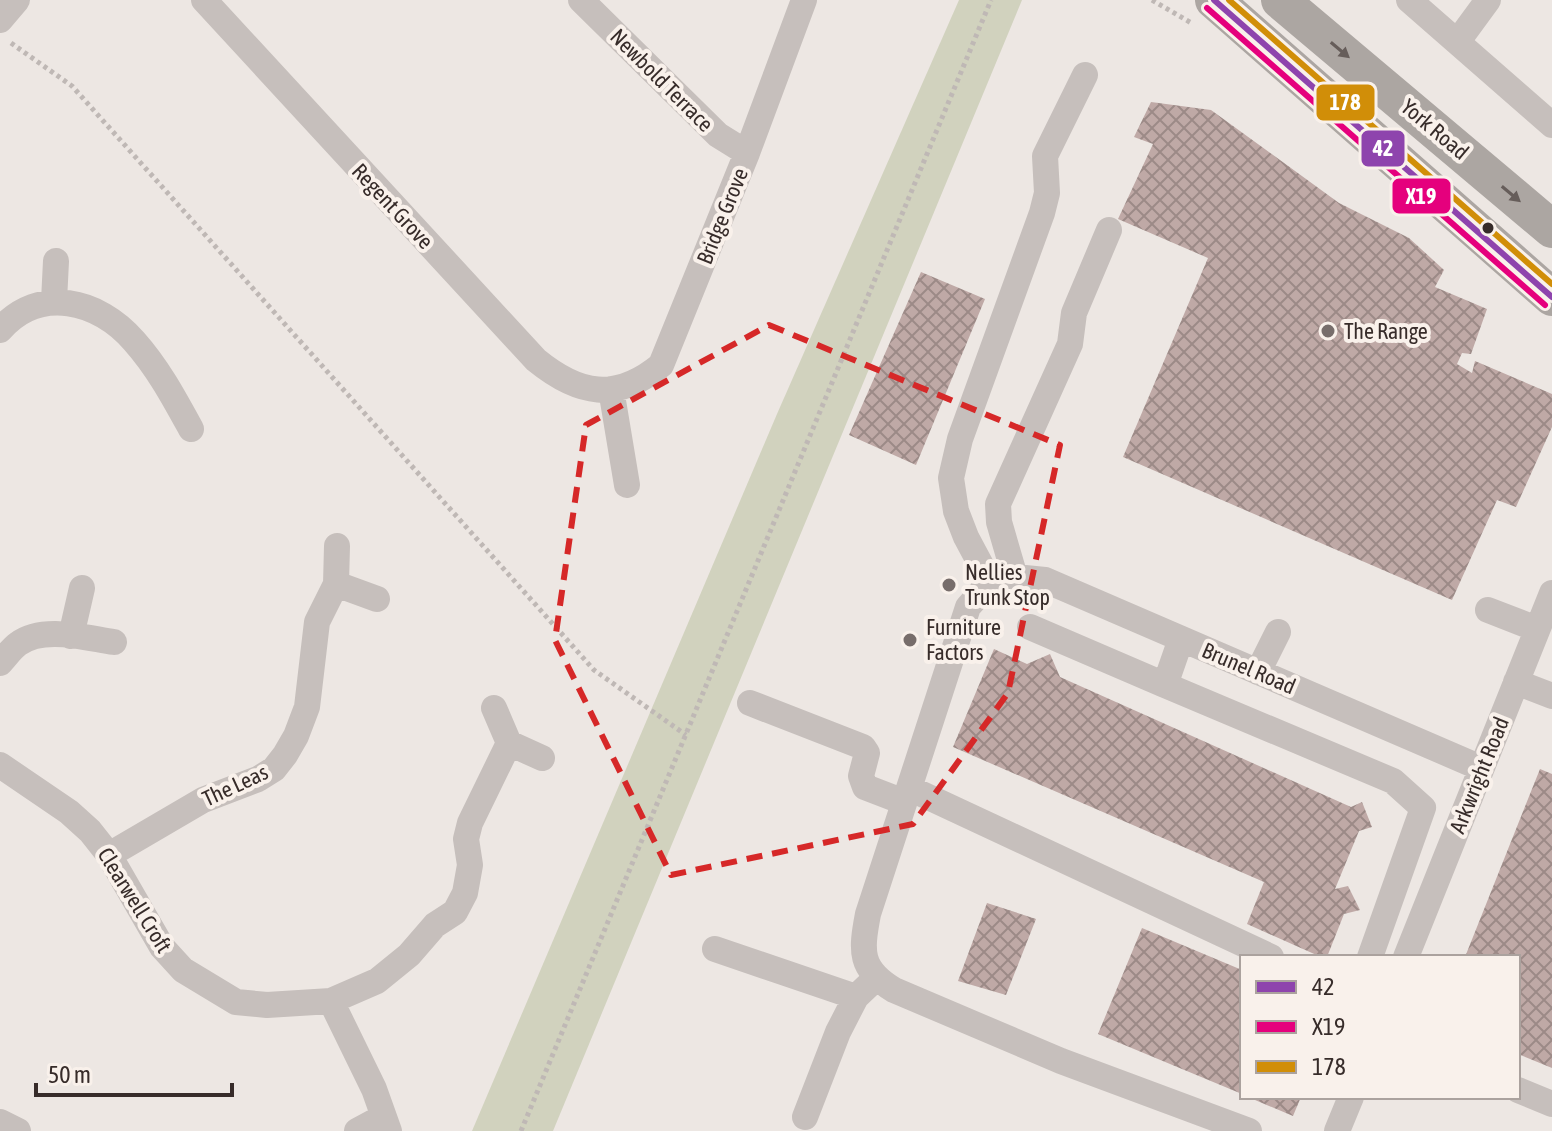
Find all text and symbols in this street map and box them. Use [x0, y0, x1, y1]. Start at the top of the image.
street label: Newbold Terrace [605, 23, 719, 137]
one-way arrow [1330, 41, 1350, 58]
line badge: 178 [1315, 83, 1376, 122]
text: 178 [1329, 89, 1361, 115]
street label: York Road [1396, 93, 1474, 165]
line badge: 42 [1360, 129, 1406, 168]
text: 42 [1372, 135, 1393, 161]
street label: Regent Grove [347, 158, 439, 254]
street label: Bridge Grove [691, 164, 753, 268]
line badge: X19 [1391, 177, 1452, 215]
text: X19 [1405, 183, 1436, 209]
one-way arrow [1500, 185, 1520, 202]
unlabelled marker [1480, 220, 1496, 236]
place label: The Range [1344, 318, 1428, 344]
marker: The Range [1319, 322, 1337, 340]
place label: Nellies Trunk Stop [965, 559, 1050, 610]
marker: Nellies Trunk Stop [940, 576, 958, 594]
place label: Furniture Factors [926, 614, 1001, 665]
marker: Furniture Factors [901, 631, 919, 649]
street label: Brunel Road [1198, 637, 1300, 699]
street label: Arkwright Road [1444, 713, 1514, 837]
street label: The Leas [198, 758, 272, 811]
street label: Clearwell Croft [92, 843, 178, 957]
legend [1240, 955, 1520, 1099]
text: 42 [1312, 973, 1335, 1000]
text: X19 [1312, 1013, 1345, 1040]
scale bar [36, 1047, 232, 1097]
text: 178 [1312, 1053, 1346, 1080]
text: 50 m [48, 1061, 91, 1088]

